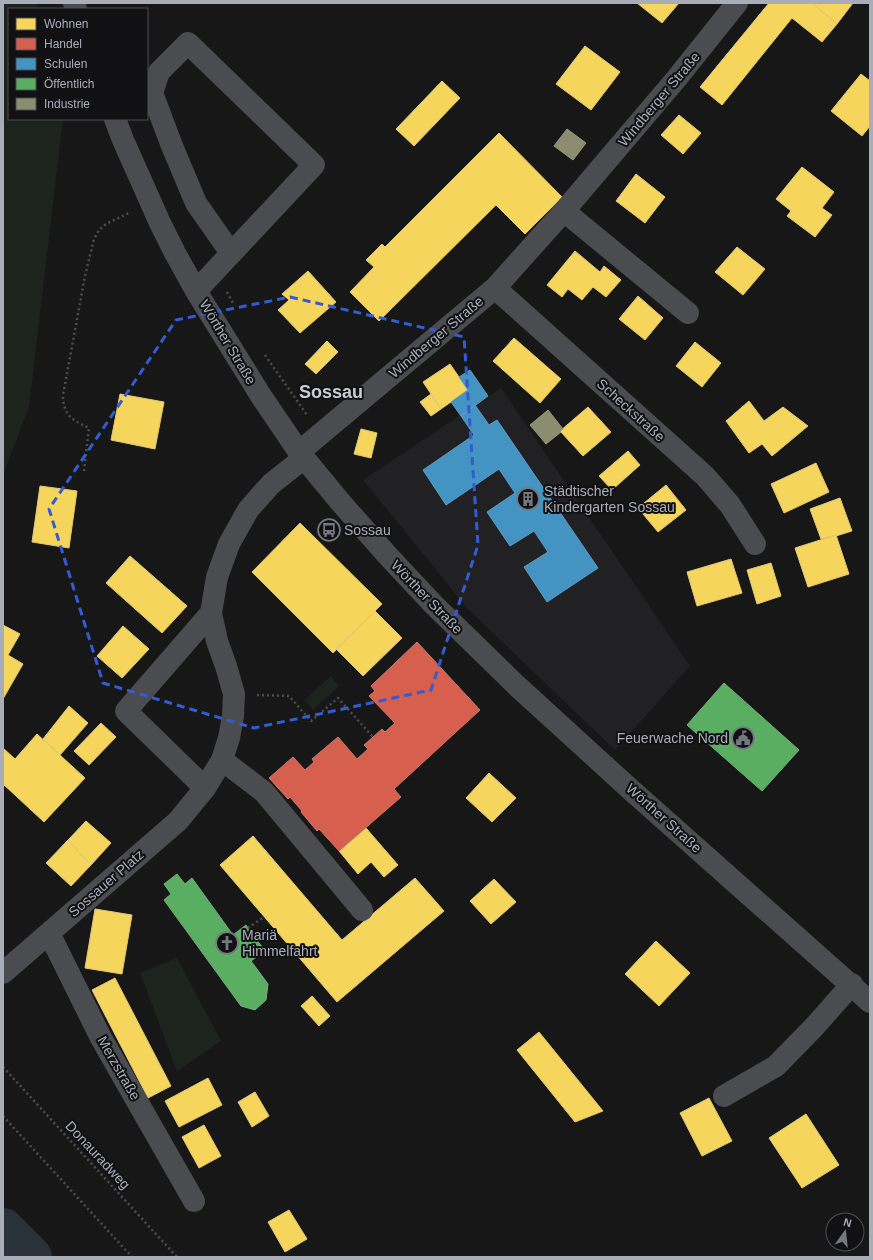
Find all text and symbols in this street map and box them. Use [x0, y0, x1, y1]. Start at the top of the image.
legend [8, 8, 148, 120]
text: Wohnen [44, 17, 88, 31]
text: Handel [44, 37, 82, 51]
street label: Windberger Straße [615, 48, 703, 149]
text: Schulen [44, 57, 87, 71]
text: Öffentlich [44, 77, 94, 91]
text: Industrie [44, 97, 90, 111]
street label: Windberger Straße [386, 293, 487, 381]
street label: Wörther Straße [196, 297, 260, 387]
street label: Scheckstraße [594, 375, 668, 445]
district label: Sossau [299, 382, 363, 402]
place label: Städtischer Kindergarten Sossau [544, 483, 675, 515]
building icon: Städtischer Kindergarten Sossau [515, 486, 541, 512]
bus stop icon: Sossau [316, 517, 342, 543]
place label: Sossau [344, 522, 391, 538]
street label: Wörther Straße [388, 557, 466, 637]
public building icon: Feuerwache Nord [730, 725, 756, 751]
place label: Feuerwache Nord [617, 730, 728, 746]
street label: Wörther Straße [623, 780, 705, 856]
street label: Sossauer Platz [65, 846, 147, 920]
place label: Mariä Himmelfahrt [242, 927, 318, 959]
church icon: Mariä Himmelfahrt [214, 930, 240, 956]
street label: Merzstraße [94, 1033, 144, 1103]
street label: Donauradweg [62, 1118, 134, 1192]
north arrow [825, 1212, 865, 1252]
text: N [842, 1216, 853, 1229]

